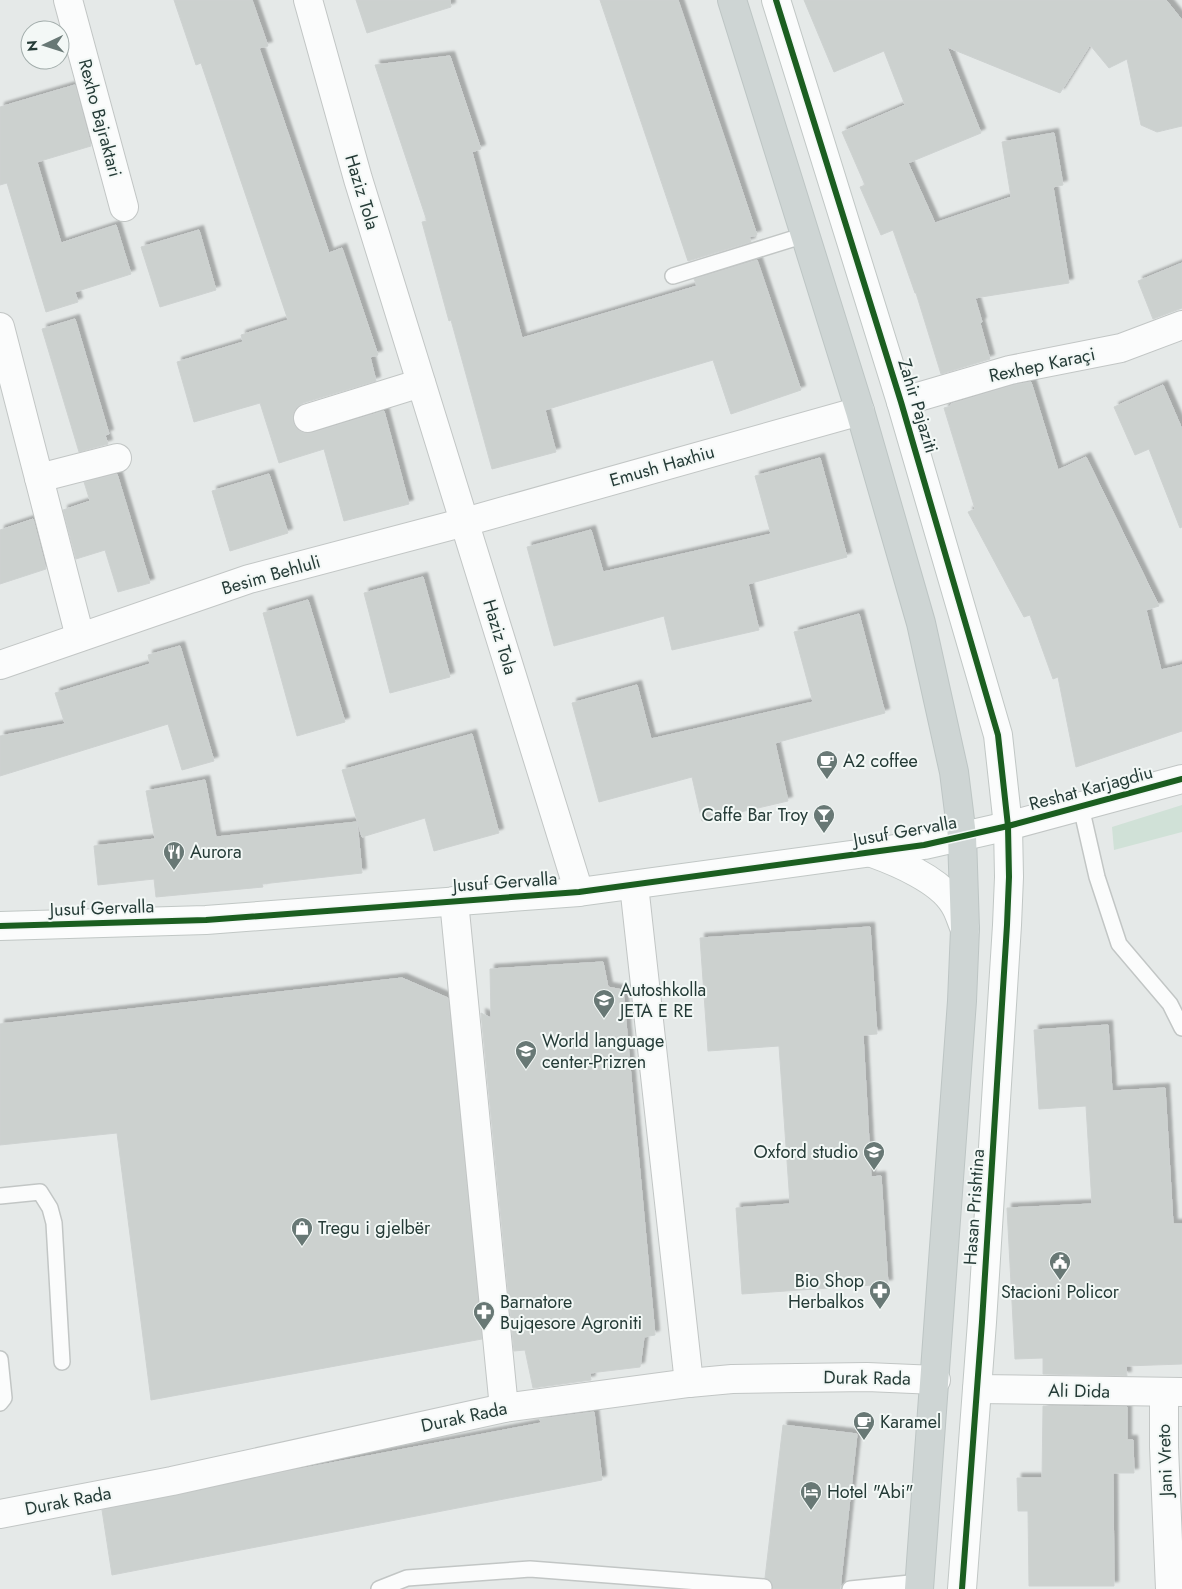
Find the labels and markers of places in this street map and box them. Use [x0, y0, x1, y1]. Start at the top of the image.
place label: A2 coffee [843, 748, 918, 774]
cafe icon: A2 coffee [815, 749, 839, 780]
place label: Caffe Bar Troy [701, 802, 808, 828]
bar icon: Caffe Bar Troy [812, 803, 836, 834]
place label: Aurora [190, 839, 242, 865]
restaurant icon: Aurora [162, 840, 186, 871]
place label: Autoshkolla JETA E RE [618, 977, 706, 1024]
school or university icon: Autoshkolla JETA E RE [592, 988, 616, 1019]
place label: World language center-Prizren [542, 1028, 664, 1075]
school or university icon: World language center-Prizren [514, 1039, 538, 1070]
place label: Oxford studio [754, 1139, 858, 1165]
school or university icon: Oxford studio [862, 1140, 886, 1171]
place label: Tregu i gjelbër [318, 1215, 431, 1241]
shop icon: Tregu i gjelbër [290, 1216, 314, 1247]
public building icon: Stacioni Policor [1048, 1250, 1072, 1281]
place label: Bio Shop Herbalkos [788, 1268, 864, 1315]
pharmacy icon: Bio Shop Herbalkos [868, 1279, 892, 1310]
place label: Stacioni Policor [1001, 1279, 1120, 1305]
place label: Barnatore Bujqesore Agroniti [500, 1289, 642, 1336]
pharmacy icon: Barnatore Bujqesore Agroniti [472, 1300, 496, 1331]
place label: Karamel [880, 1409, 941, 1435]
cafe icon: Karamel [852, 1410, 876, 1441]
place label: Hotel "Abi" [827, 1479, 914, 1505]
hotel icon: Hotel "Abi" [799, 1480, 823, 1511]

